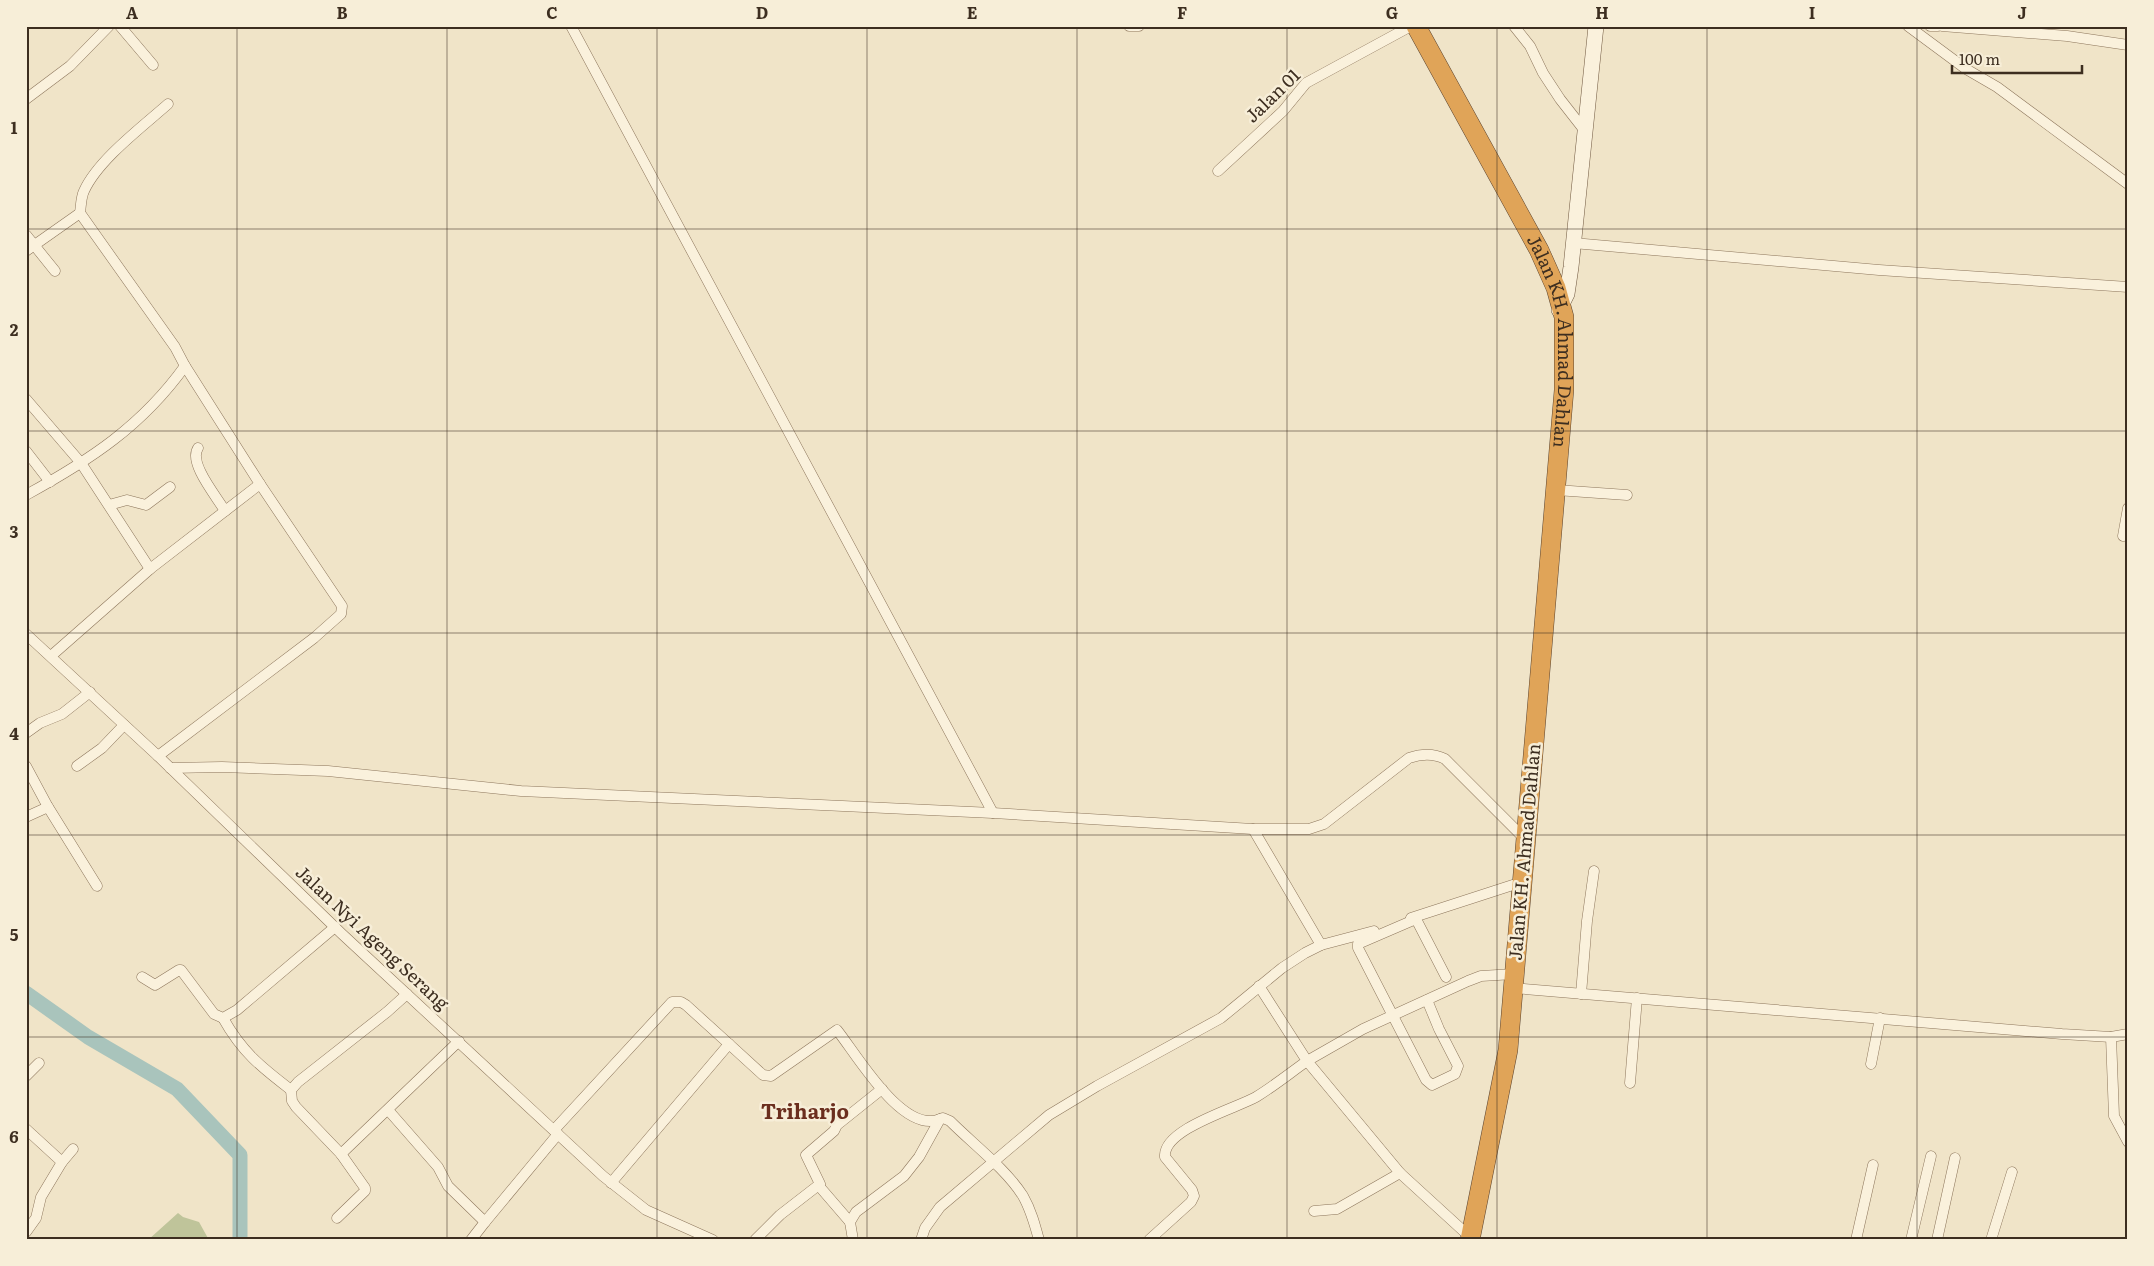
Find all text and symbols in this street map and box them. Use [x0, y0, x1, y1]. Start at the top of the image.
text: A [126, 0, 138, 24]
text: B [336, 0, 348, 24]
text: C [546, 0, 558, 24]
text: D [756, 0, 768, 24]
text: E [967, 0, 978, 24]
text: F [1177, 0, 1187, 24]
text: G [1386, 0, 1398, 24]
text: H [1595, 0, 1609, 24]
text: I [1809, 0, 1815, 24]
text: J [2017, 0, 2027, 24]
scale bar [1952, 42, 2082, 74]
text: 100 m [1959, 47, 2000, 70]
street label: Jalan 01 [1238, 62, 1306, 128]
text: 1 [11, 115, 18, 139]
street label: Jalan KH. Ahmad Dahlan [1521, 229, 1579, 449]
text: 2 [10, 317, 19, 341]
text: 3 [10, 519, 19, 543]
text: 4 [9, 721, 19, 745]
street label: Jalan KH. Ahmad Dahlan [1501, 742, 1546, 962]
street label: Jalan Nyi Ageng Serang [290, 858, 457, 1016]
text: 5 [10, 922, 19, 946]
district label: Triharjo [761, 1095, 849, 1125]
text: 6 [9, 1124, 19, 1148]

